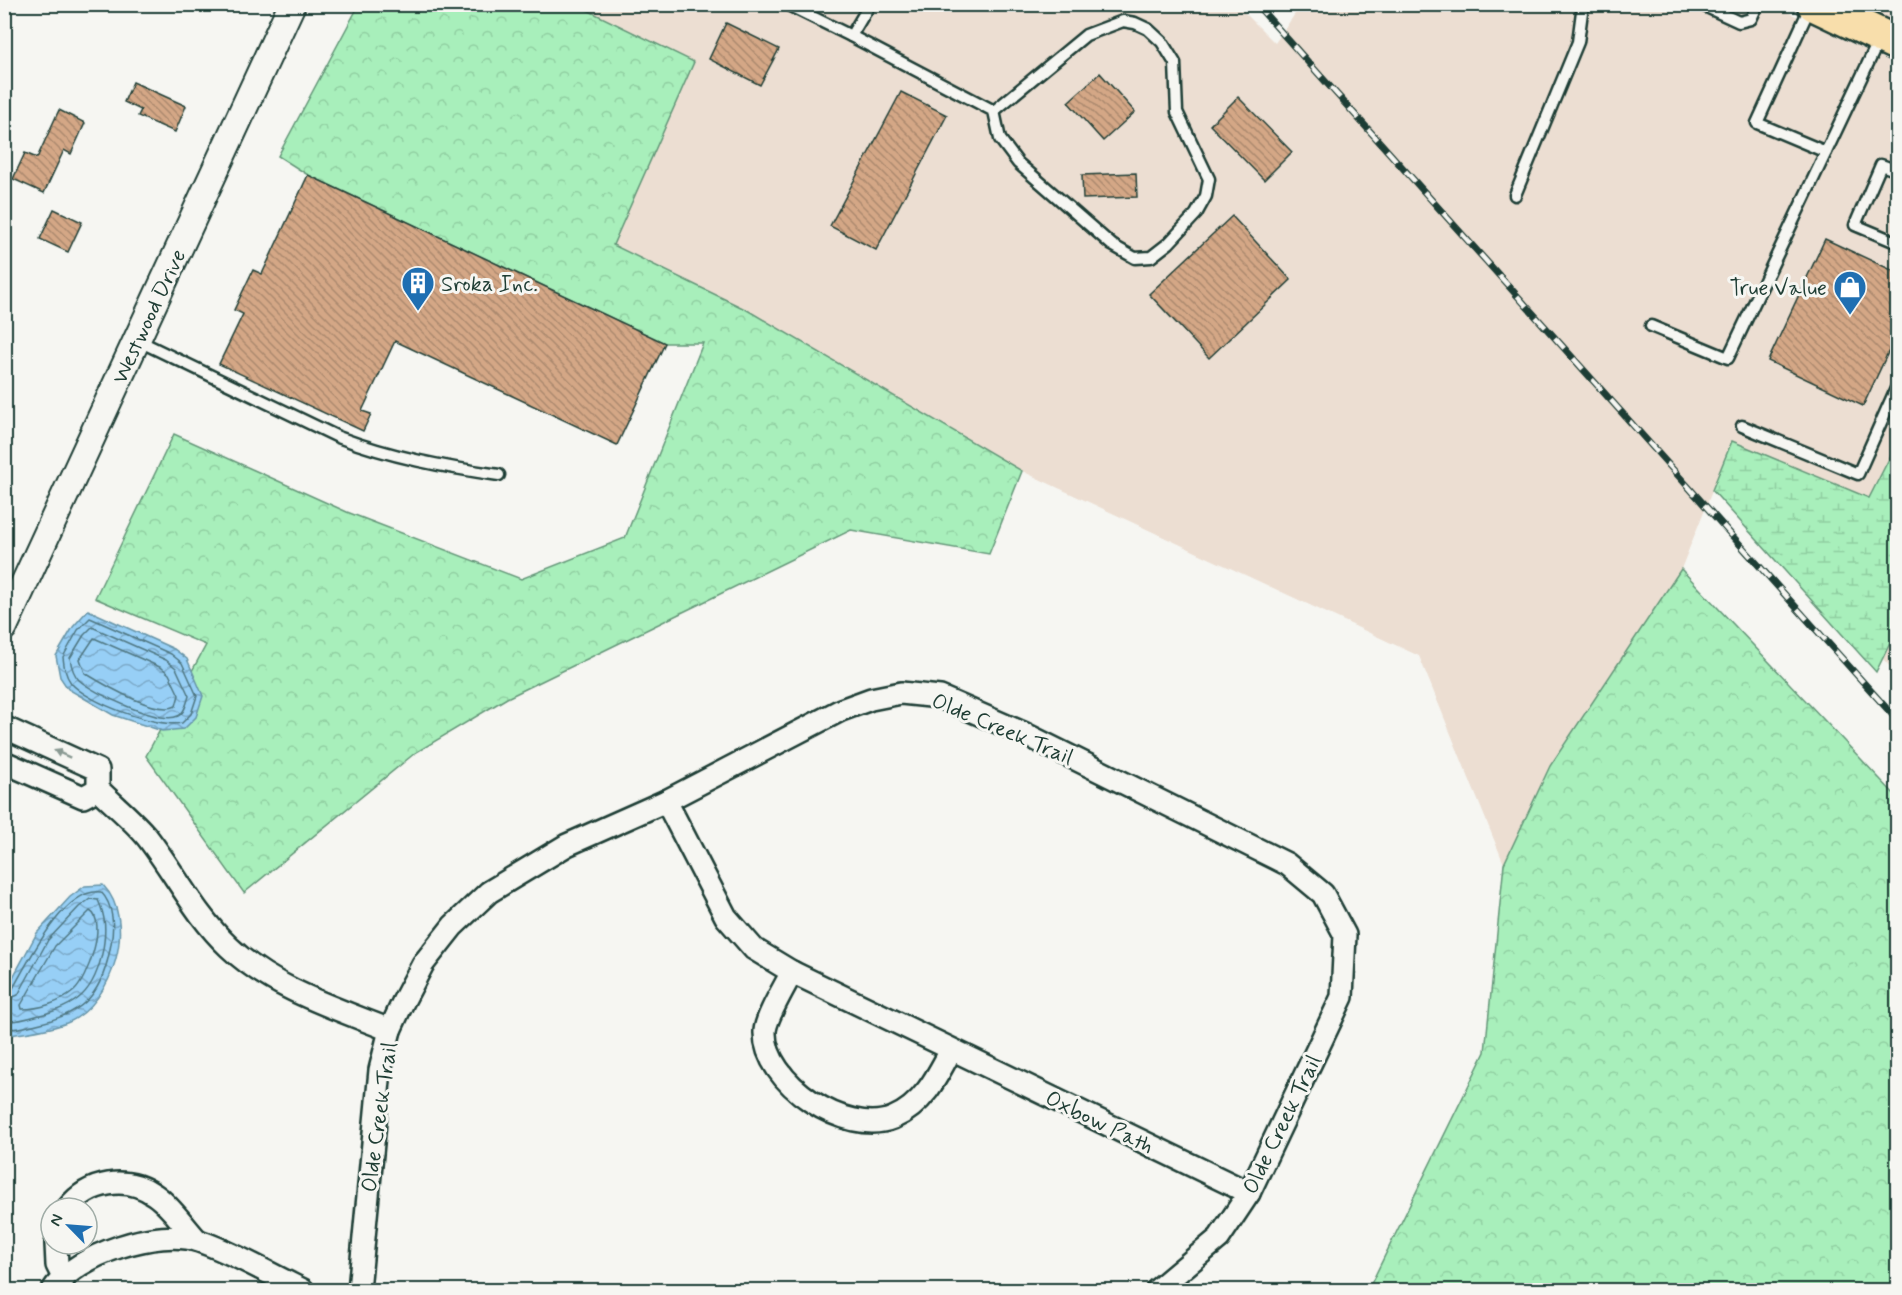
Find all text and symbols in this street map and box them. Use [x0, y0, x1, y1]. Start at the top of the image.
street label: Westwood Drive [106, 245, 193, 389]
building icon: Sroka Inc. [400, 265, 436, 312]
shop icon: True Value [1832, 269, 1868, 316]
place label: Sroka Inc. [441, 271, 538, 299]
place label: True Value [1730, 275, 1827, 303]
street label: Olde Creek Trail [927, 687, 1077, 772]
one-way arrow [53, 748, 71, 758]
street label: Olde Creek Trail [356, 1040, 404, 1194]
street label: Olde Creek Trail [1237, 1051, 1329, 1199]
street label: Oxbow Path [1040, 1085, 1158, 1161]
north arrow [39, 1196, 99, 1256]
text: N [45, 1211, 69, 1230]

